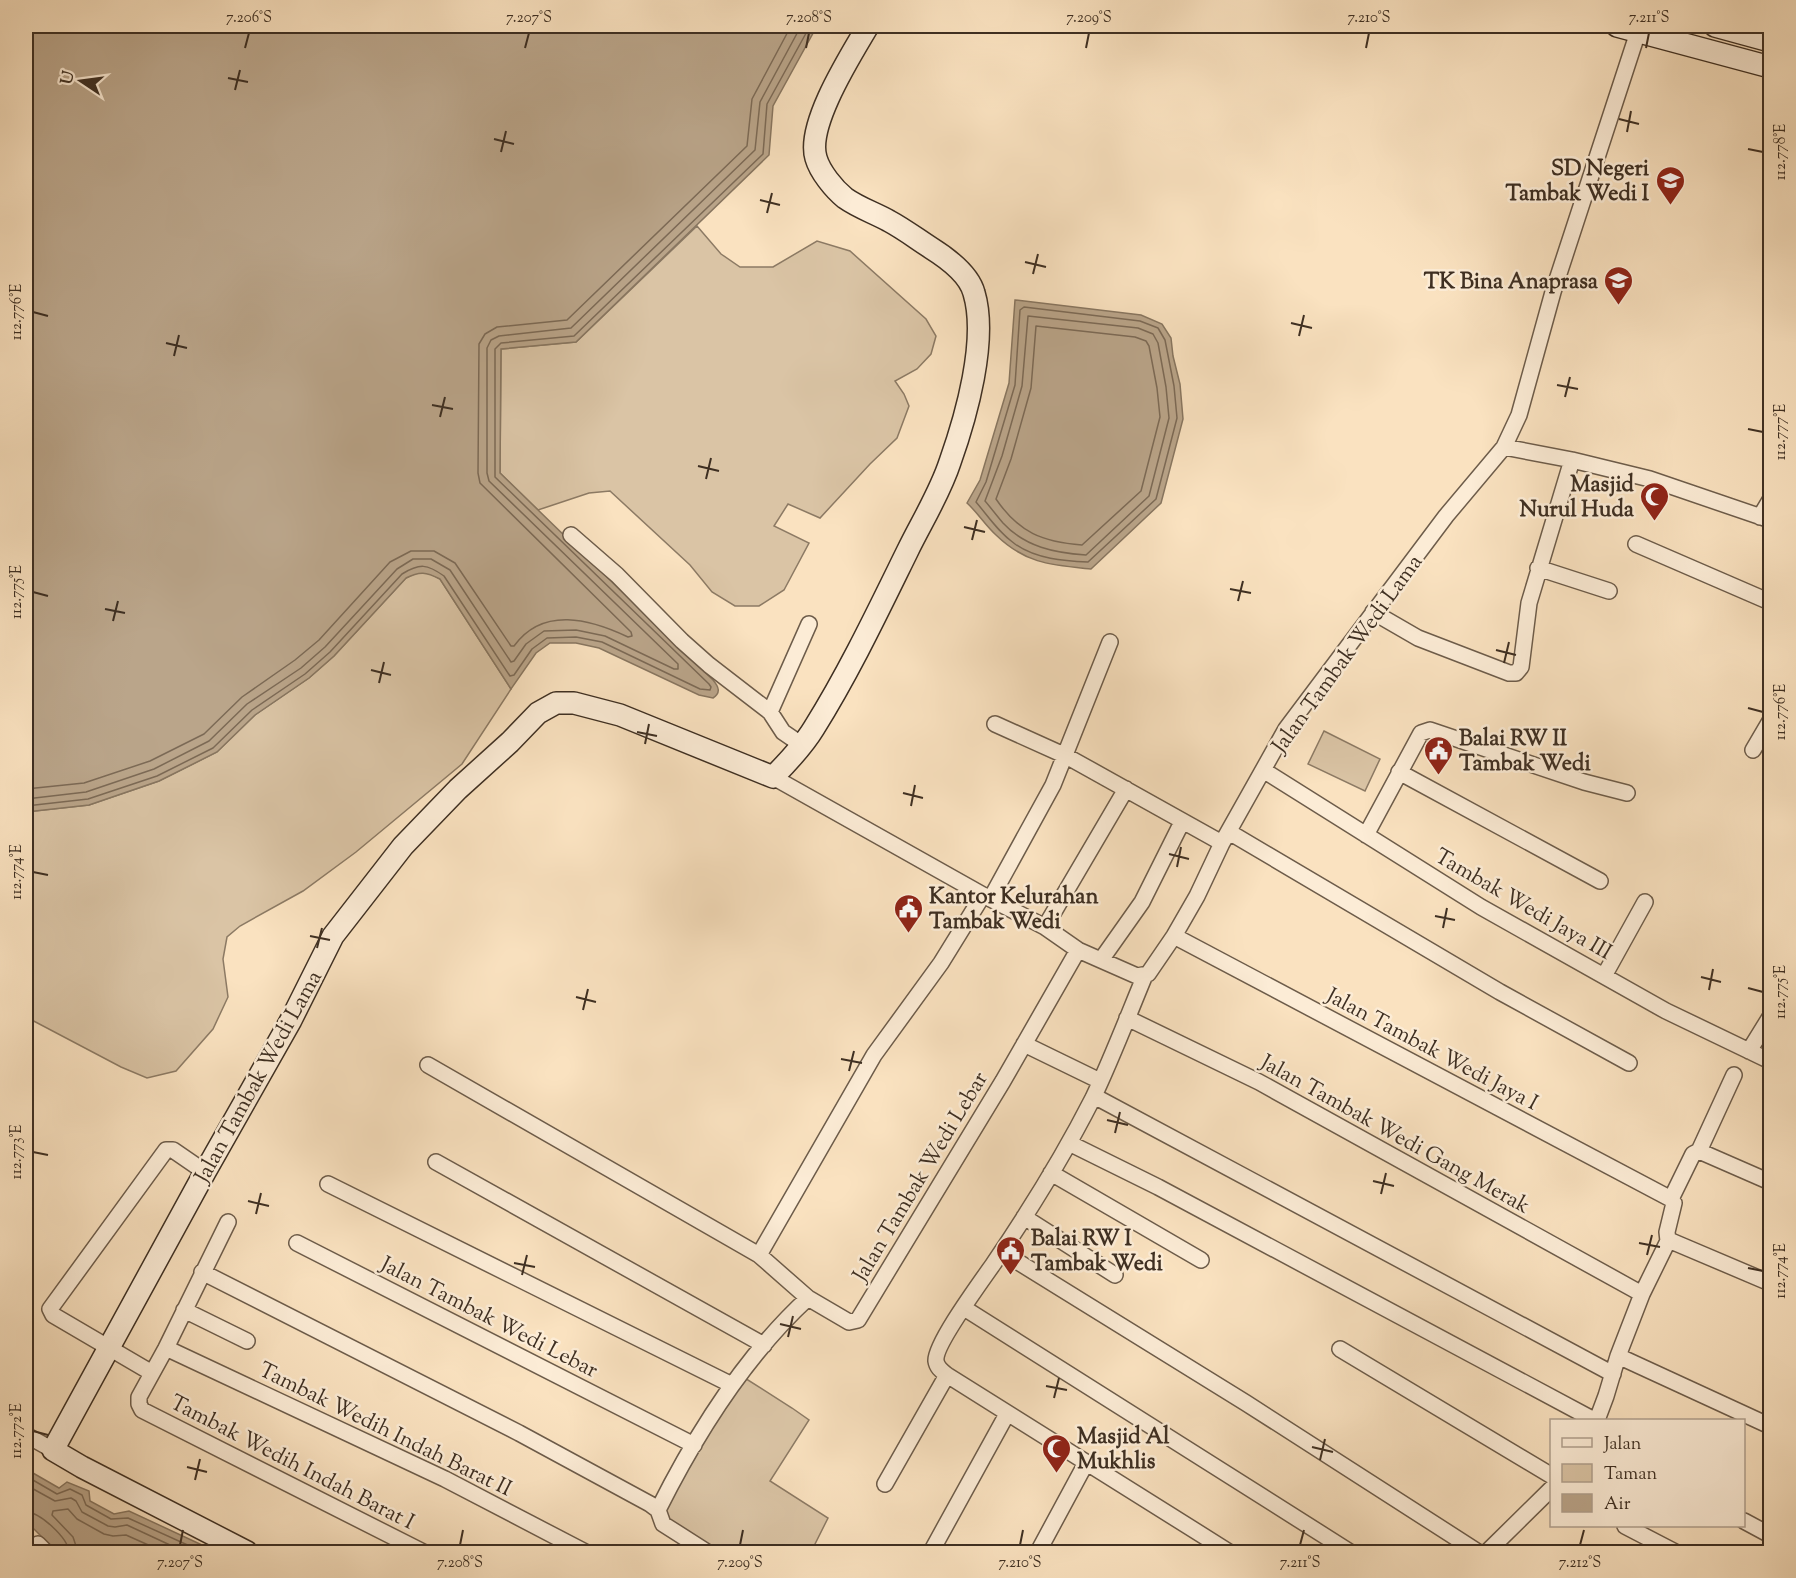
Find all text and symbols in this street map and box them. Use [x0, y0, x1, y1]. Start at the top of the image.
text: 7.206°S [226, 8, 272, 29]
text: 7.207°S [506, 8, 552, 29]
text: 7.208°S [786, 8, 832, 29]
text: 7.209°S [1066, 8, 1112, 29]
text: 7.210°S [1347, 8, 1391, 29]
text: 7.211°S [1629, 8, 1669, 29]
north arrow [51, 51, 111, 111]
text: U [56, 68, 82, 87]
text: 112.778°E [1771, 124, 1792, 180]
place label: SD Negeri Tambak Wedi I [1505, 154, 1650, 211]
school or university icon: SD Negeri Tambak Wedi I [1654, 164, 1686, 206]
school or university icon: TK Bina Anaprasa [1603, 264, 1635, 306]
place label: TK Bina Anaprasa [1424, 267, 1599, 299]
text: 112.776°E [7, 284, 28, 340]
text: 112.777°E [1771, 404, 1792, 460]
place label: Masjid Nurul Huda [1519, 470, 1635, 527]
mosque icon: Masjid Nurul Huda [1639, 480, 1671, 522]
street label: Jalan Tambak Wedi Lama [1265, 549, 1432, 762]
text: 112.775°E [7, 565, 28, 619]
text: 112.776°E [1771, 684, 1792, 740]
place label: Balai RW II Tambak Wedi [1459, 724, 1591, 781]
public building icon: Balai RW II Tambak Wedi [1422, 734, 1454, 776]
street label: Tambak Wedi Jaya III [1428, 842, 1617, 969]
text: 112.774°E [7, 844, 28, 900]
place label: Kantor Kelurahan Tambak Wedi [929, 882, 1099, 939]
public building icon: Kantor Kelurahan Tambak Wedi [892, 892, 924, 934]
street label: Jalan Tambak Wedi Lama [187, 965, 331, 1190]
text: 112.775°E [1771, 965, 1792, 1019]
street label: Jalan Tambak Wedi Jaya I [1319, 981, 1543, 1120]
street label: Jalan Tambak Wedi Gang Merak [1253, 1048, 1535, 1223]
street label: Jalan Tambak Wedi Lebar [845, 1066, 997, 1290]
text: 112.773°E [7, 1125, 28, 1179]
place label: Balai RW I Tambak Wedi [1031, 1224, 1163, 1281]
public building icon: Balai RW I Tambak Wedi [994, 1234, 1026, 1276]
text: 112.774°E [1771, 1243, 1792, 1299]
street label: Jalan Tambak Wedi Lebar [373, 1249, 603, 1387]
street label: Tambak Wedih Indah Barat II [255, 1355, 517, 1501]
street label: Tambak Wedih Indah Barat I [166, 1388, 420, 1534]
text: 112.772°E [7, 1403, 28, 1459]
legend [1550, 1419, 1745, 1527]
place label: Masjid Al Mukhlis [1077, 1422, 1170, 1479]
mosque icon: Masjid Al Mukhlis [1040, 1432, 1072, 1474]
text: Jalan [1603, 1432, 1642, 1458]
text: Taman [1604, 1462, 1658, 1488]
text: Air [1604, 1492, 1631, 1518]
text: 7.207°S [157, 1553, 203, 1574]
text: 7.208°S [437, 1553, 483, 1574]
text: 7.209°S [717, 1553, 763, 1574]
text: 7.210°S [998, 1553, 1042, 1574]
text: 7.211°S [1280, 1553, 1320, 1574]
text: 7.212°S [1559, 1553, 1601, 1574]

